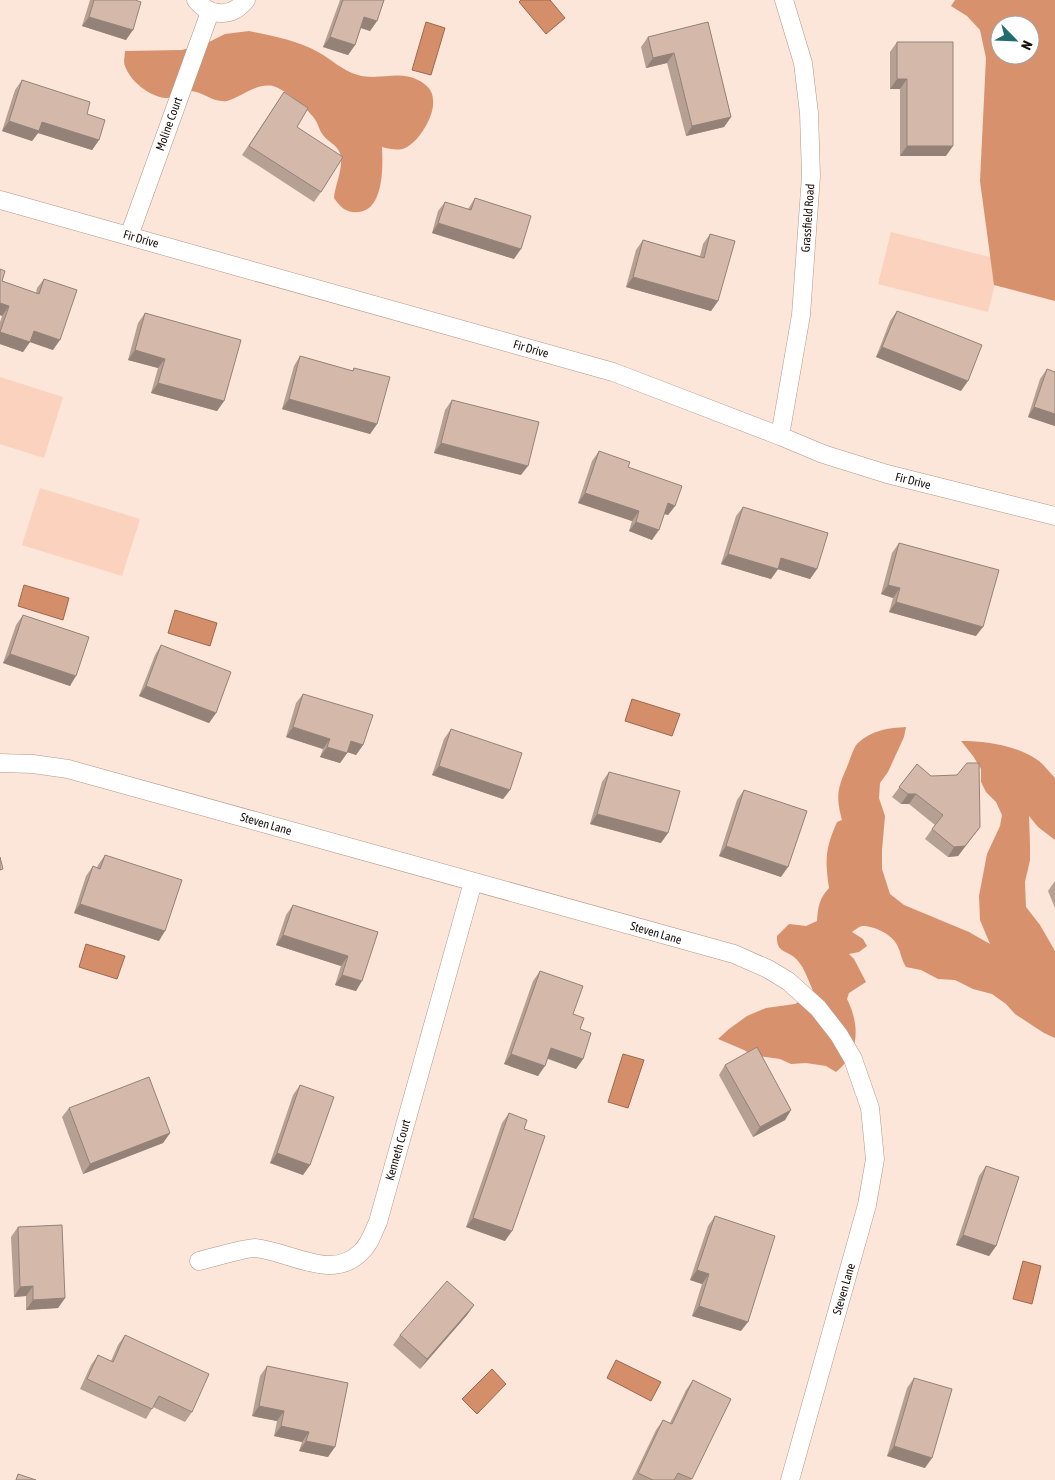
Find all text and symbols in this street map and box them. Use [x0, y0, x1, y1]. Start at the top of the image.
north arrow [990, 15, 1040, 65]
text: N [1018, 38, 1036, 52]
street label: Moline Court [153, 95, 185, 153]
street label: Grassfield Road [799, 183, 817, 253]
street label: Fir Drive [122, 227, 160, 251]
street label: Fir Drive [512, 337, 550, 361]
street label: Fir Drive [894, 470, 932, 492]
street label: Steven Lane [239, 810, 293, 838]
street label: Steven Lane [629, 919, 683, 947]
street label: Kenneth Court [383, 1117, 414, 1182]
street label: Steven Lane [830, 1262, 858, 1316]

